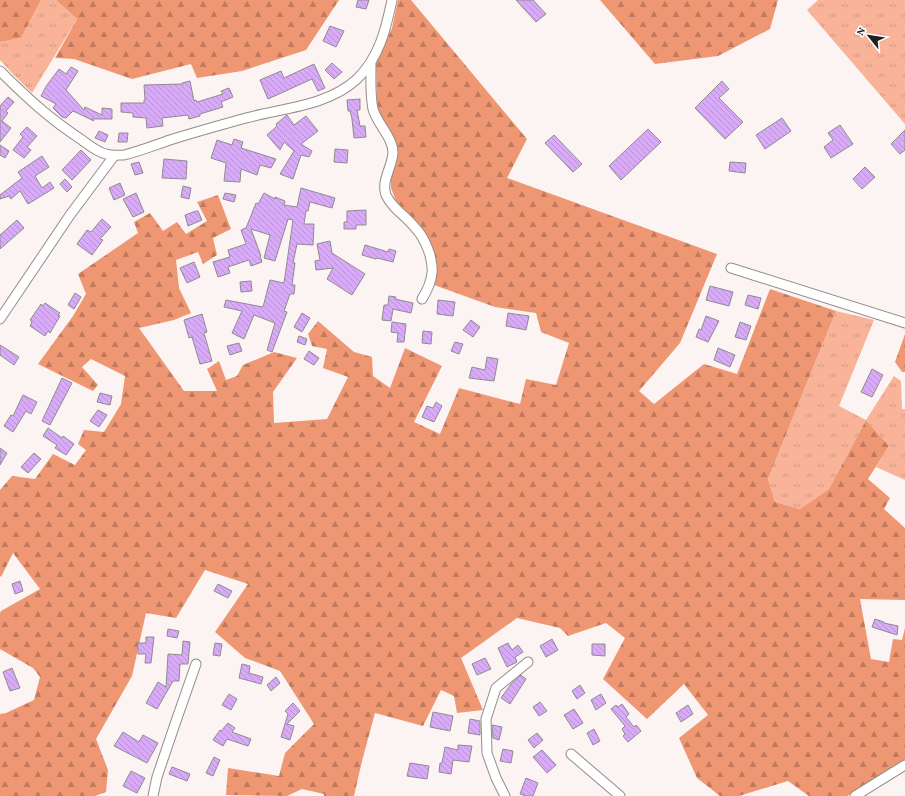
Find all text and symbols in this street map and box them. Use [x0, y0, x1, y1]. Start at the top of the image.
north arrow [849, 16, 889, 56]
text: N [853, 24, 868, 37]

